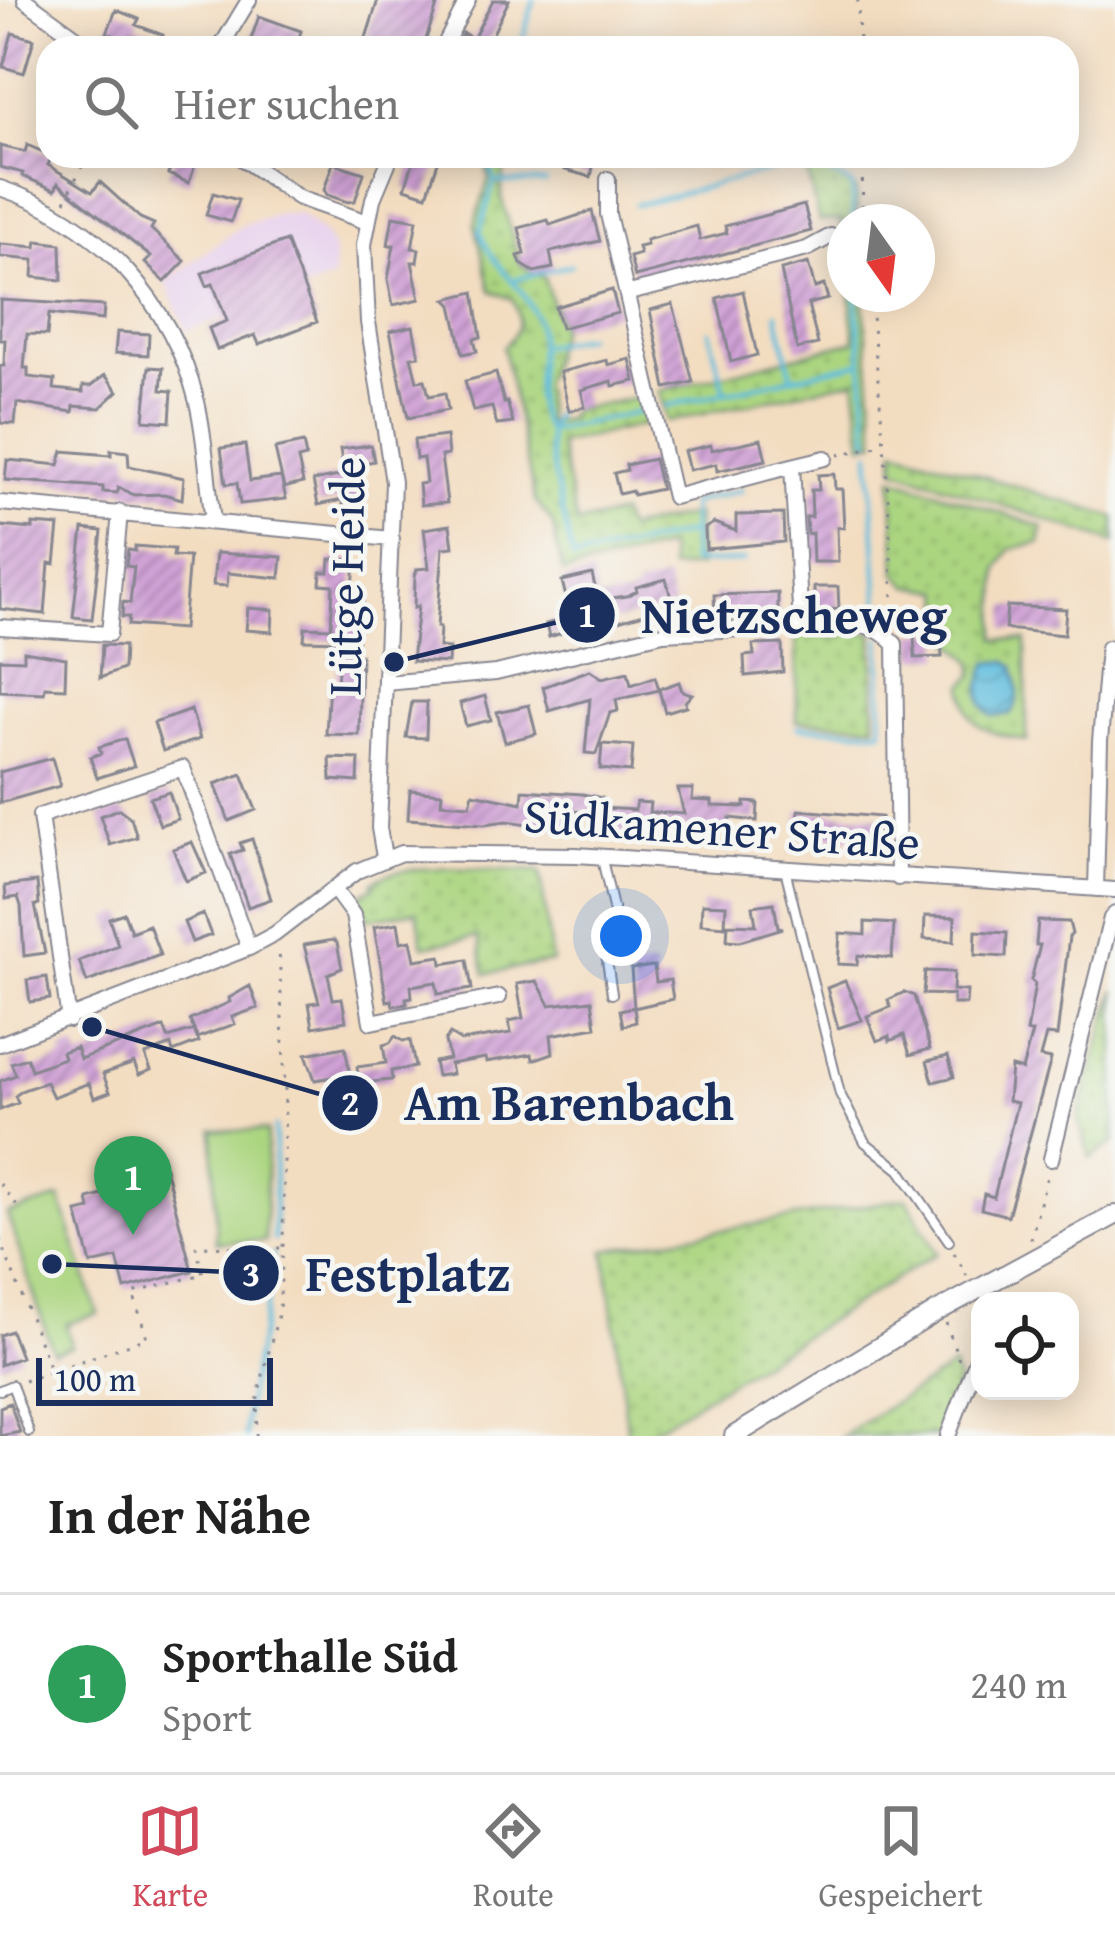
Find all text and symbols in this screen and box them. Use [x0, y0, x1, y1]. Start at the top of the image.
search box [36, 36, 1079, 168]
icon: search [78, 69, 144, 135]
text: Hier suchen [174, 70, 399, 135]
north arrow [827, 204, 935, 312]
street label: Lütge Heide [307, 456, 383, 696]
callout: Nietzscheweg [557, 571, 971, 658]
text: Nietzscheweg [641, 577, 947, 652]
text: 1 [578, 587, 596, 640]
street label: Südkamener Straße [522, 779, 922, 877]
your location [591, 906, 651, 966]
callout: Am Barenbach [320, 1059, 757, 1146]
text: Am Barenbach [404, 1064, 734, 1139]
text: 2 [341, 1075, 359, 1128]
pin: 1 [94, 1136, 172, 1235]
callout: Festplatz [221, 1230, 534, 1317]
text: Festplatz [305, 1235, 511, 1310]
text: 3 [242, 1246, 260, 1299]
map controls [971, 1292, 1079, 1400]
button: locate [971, 1292, 1079, 1400]
scale bar [36, 1352, 273, 1405]
text: 100 m [54, 1355, 136, 1403]
text: In der Nähe [48, 1477, 311, 1552]
text: Sporthalle Süd [162, 1623, 458, 1688]
text: 1 [77, 1655, 97, 1712]
text: 240 m [970, 1655, 1067, 1712]
text: Sport [162, 1688, 252, 1745]
tab: Karte [132, 1798, 208, 1918]
tab: Route [473, 1798, 554, 1918]
tab: Gespeichert [819, 1798, 983, 1918]

